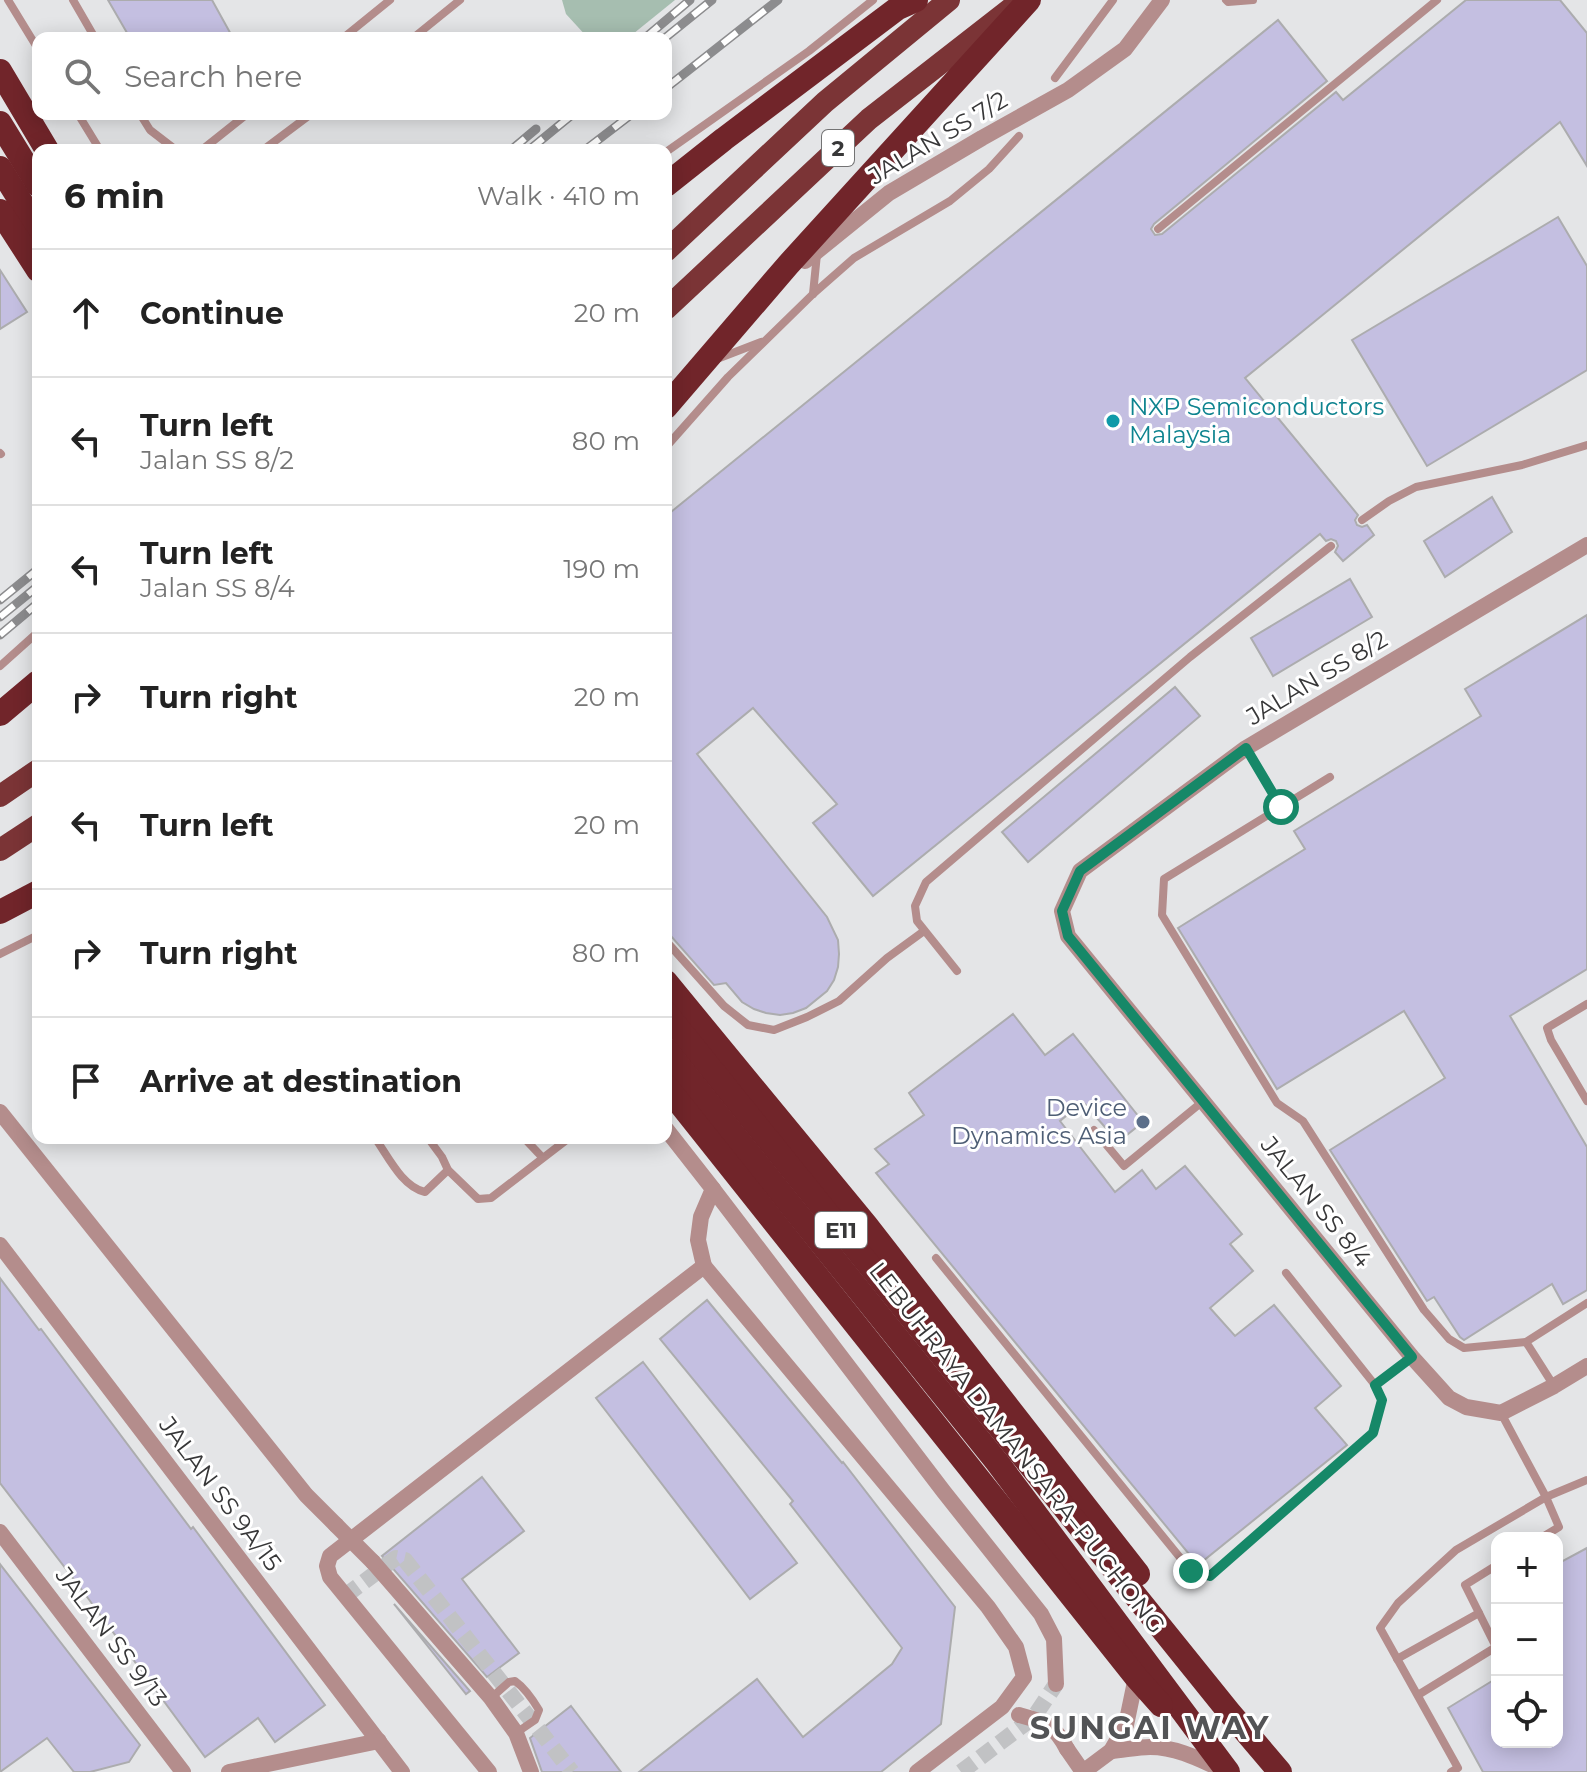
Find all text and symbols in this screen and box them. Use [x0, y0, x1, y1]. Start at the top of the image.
search box [32, 32, 672, 120]
icon: search [60, 54, 104, 98]
text: Search here [124, 58, 302, 95]
street label: JALAN SS 7/2 [862, 85, 1012, 191]
road number: 2 [822, 130, 854, 166]
text: 6 min [64, 175, 165, 217]
text: Walk · 410 m [477, 180, 640, 212]
icon: ahead [64, 291, 108, 335]
text: Continue [140, 295, 284, 332]
text: 20 m [574, 297, 640, 329]
place label: NXP Semiconductors Malaysia [1129, 392, 1384, 449]
text: Turn left [140, 407, 273, 444]
marker: NXP Semiconductors Malaysia [1104, 412, 1122, 430]
icon: left [64, 419, 108, 463]
text: 80 m [572, 425, 640, 457]
text: Jalan SS 8/2 [140, 444, 294, 476]
text: Turn left [140, 535, 273, 572]
icon: left [64, 547, 108, 591]
text: 190 m [563, 553, 640, 585]
text: Jalan SS 8/4 [140, 572, 295, 604]
street label: JALAN SS 8/2 [1240, 624, 1392, 731]
icon: right [64, 675, 108, 719]
text: Turn right [140, 679, 297, 716]
text: 20 m [574, 681, 640, 713]
route start [1263, 789, 1299, 825]
icon: left [64, 803, 108, 847]
text: Turn left [140, 807, 273, 844]
text: 20 m [574, 809, 640, 841]
icon: right [64, 931, 108, 975]
text: Turn right [140, 935, 297, 972]
text: 80 m [572, 937, 640, 969]
icon: arrive [64, 1059, 108, 1103]
text: Arrive at destination [140, 1063, 462, 1100]
place label: Device Dynamics Asia [951, 1093, 1127, 1150]
marker: Device Dynamics Asia [1134, 1113, 1152, 1131]
street label: JALAN SS 8/4 [1254, 1130, 1378, 1273]
road number: E11 [815, 1212, 867, 1248]
street label: LEBUHRAYA DAMANSARA–PUCHONG [863, 1256, 1171, 1639]
street label: JALAN SS 9A/15 [152, 1410, 288, 1576]
map controls [1491, 1532, 1563, 1748]
button: + [1491, 1532, 1563, 1604]
route end [1173, 1553, 1209, 1589]
street label: JALAN SS 9/13 [49, 1561, 173, 1712]
button: − [1491, 1604, 1563, 1676]
button: locate [1491, 1676, 1563, 1748]
district label: SUNGAI WAY [1030, 1708, 1270, 1747]

